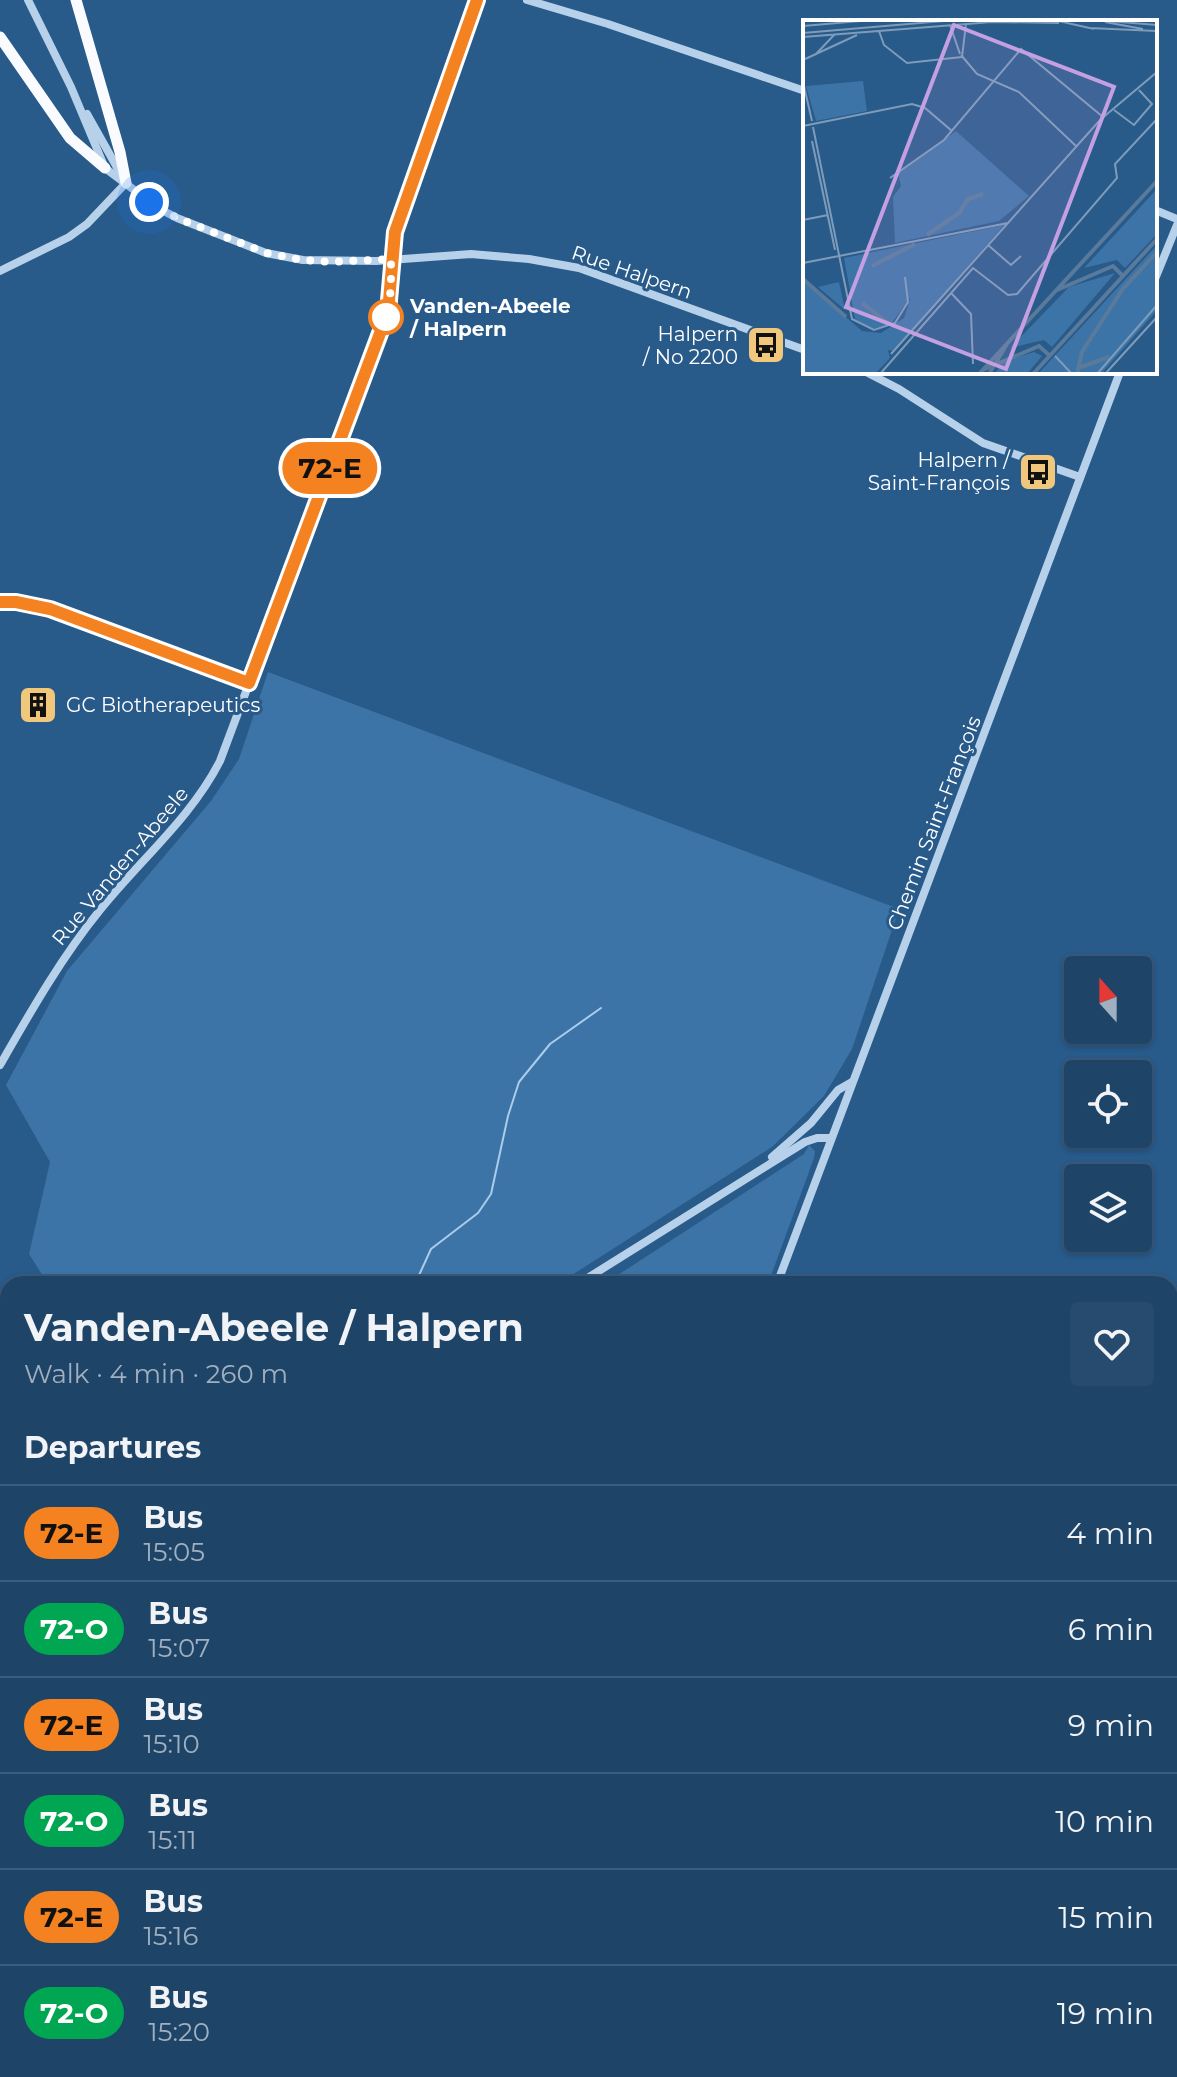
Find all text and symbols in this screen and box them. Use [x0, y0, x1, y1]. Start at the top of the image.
inset map [803, 20, 1157, 374]
your location [129, 182, 169, 222]
street label: Rue Halpern [569, 240, 695, 304]
place label: Vanden-Abeele / Halpern [409, 294, 571, 341]
marker: Vanden-Abeele / Halpern [369, 300, 403, 334]
place label: Halpern / No 2200 [642, 322, 738, 369]
bus stop icon: Halpern / No 2200 [745, 324, 787, 366]
line badge: 72-E [274, 442, 386, 494]
place label: Halpern / Saint-François [868, 448, 1011, 495]
text: 72-E [298, 451, 362, 485]
bus stop icon: Halpern / Saint-François [1017, 451, 1059, 493]
building icon: GC Biotherapeutics [17, 684, 59, 726]
place label: GC Biotherapeutics [66, 693, 260, 717]
street label: Chemin Saint-François [882, 712, 986, 933]
street label: Rue Vanden-Abeele [47, 782, 193, 950]
north arrow [1064, 956, 1152, 1044]
map controls [1064, 956, 1152, 1252]
button: locate [1064, 1060, 1152, 1148]
button: layers [1064, 1164, 1152, 1252]
button: heart [1070, 1302, 1154, 1386]
text: Vanden-Abeele / Halpern [24, 1304, 524, 1351]
text: Walk · 4 min · 260 m [24, 1358, 288, 1390]
text: Departures [24, 1429, 201, 1466]
text: Bus [143, 1499, 203, 1536]
text: 4 min [1066, 1515, 1154, 1552]
text: 72-E [40, 1516, 103, 1550]
text: 15:05 [143, 1536, 205, 1568]
text: Bus [148, 1595, 208, 1632]
text: 6 min [1068, 1611, 1154, 1648]
text: 72-O [40, 1612, 108, 1646]
text: 15:07 [148, 1632, 210, 1664]
text: Bus [143, 1691, 203, 1728]
text: 9 min [1068, 1707, 1154, 1744]
text: 72-E [40, 1708, 103, 1742]
text: 15:10 [143, 1728, 200, 1760]
text: Bus [148, 1787, 208, 1824]
text: 10 min [1055, 1803, 1154, 1840]
text: 72-O [40, 1804, 108, 1838]
text: 15:11 [148, 1824, 197, 1856]
text: Bus [143, 1883, 203, 1920]
text: 15 min [1058, 1899, 1154, 1936]
text: 72-E [40, 1900, 103, 1934]
text: 15:16 [143, 1920, 198, 1952]
text: Bus [148, 1979, 208, 2016]
text: 19 min [1057, 1995, 1154, 2032]
text: 72-O [40, 1996, 108, 2030]
text: 15:20 [148, 2016, 210, 2048]

